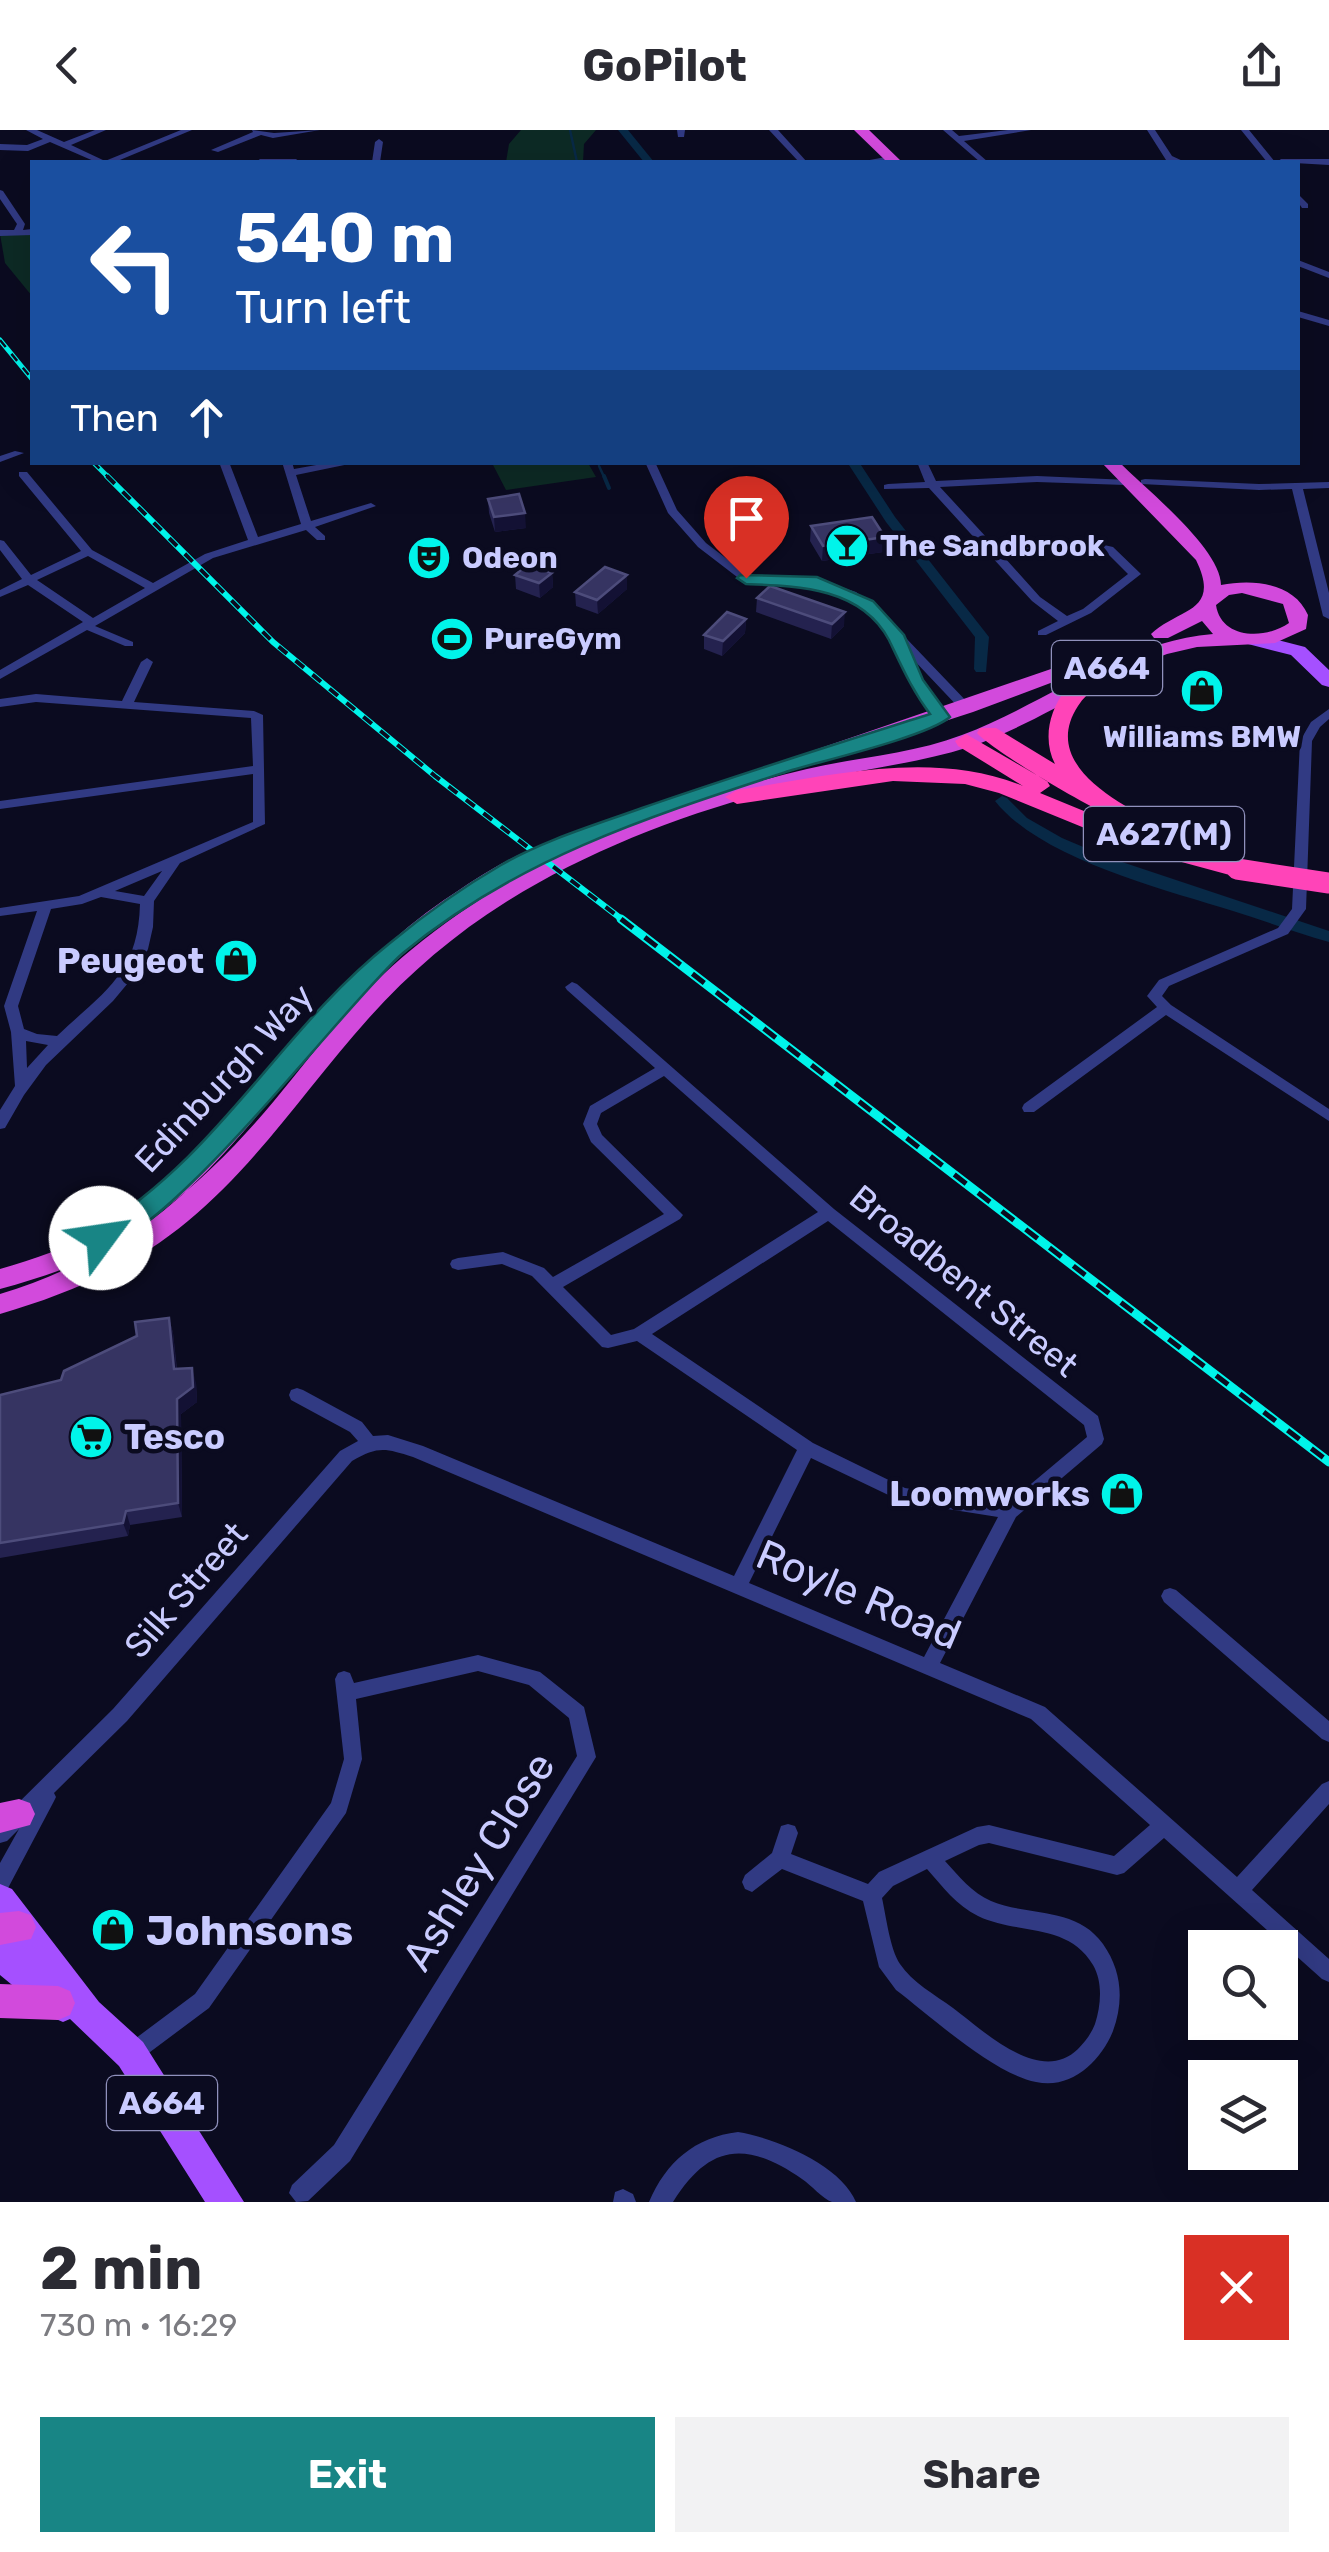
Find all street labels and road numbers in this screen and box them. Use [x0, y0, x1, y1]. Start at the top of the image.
road number: A664 [1052, 641, 1162, 695]
road number: A627(M) [1084, 807, 1244, 861]
street label: Edinburgh Way [126, 975, 322, 1181]
street label: Broadbent Street [841, 1176, 1087, 1386]
street label: Silk Street [116, 1513, 256, 1667]
street label: Royle Road [749, 1529, 968, 1660]
street label: Ashley Close [392, 1743, 566, 1980]
road number: A664 [107, 2076, 217, 2130]

